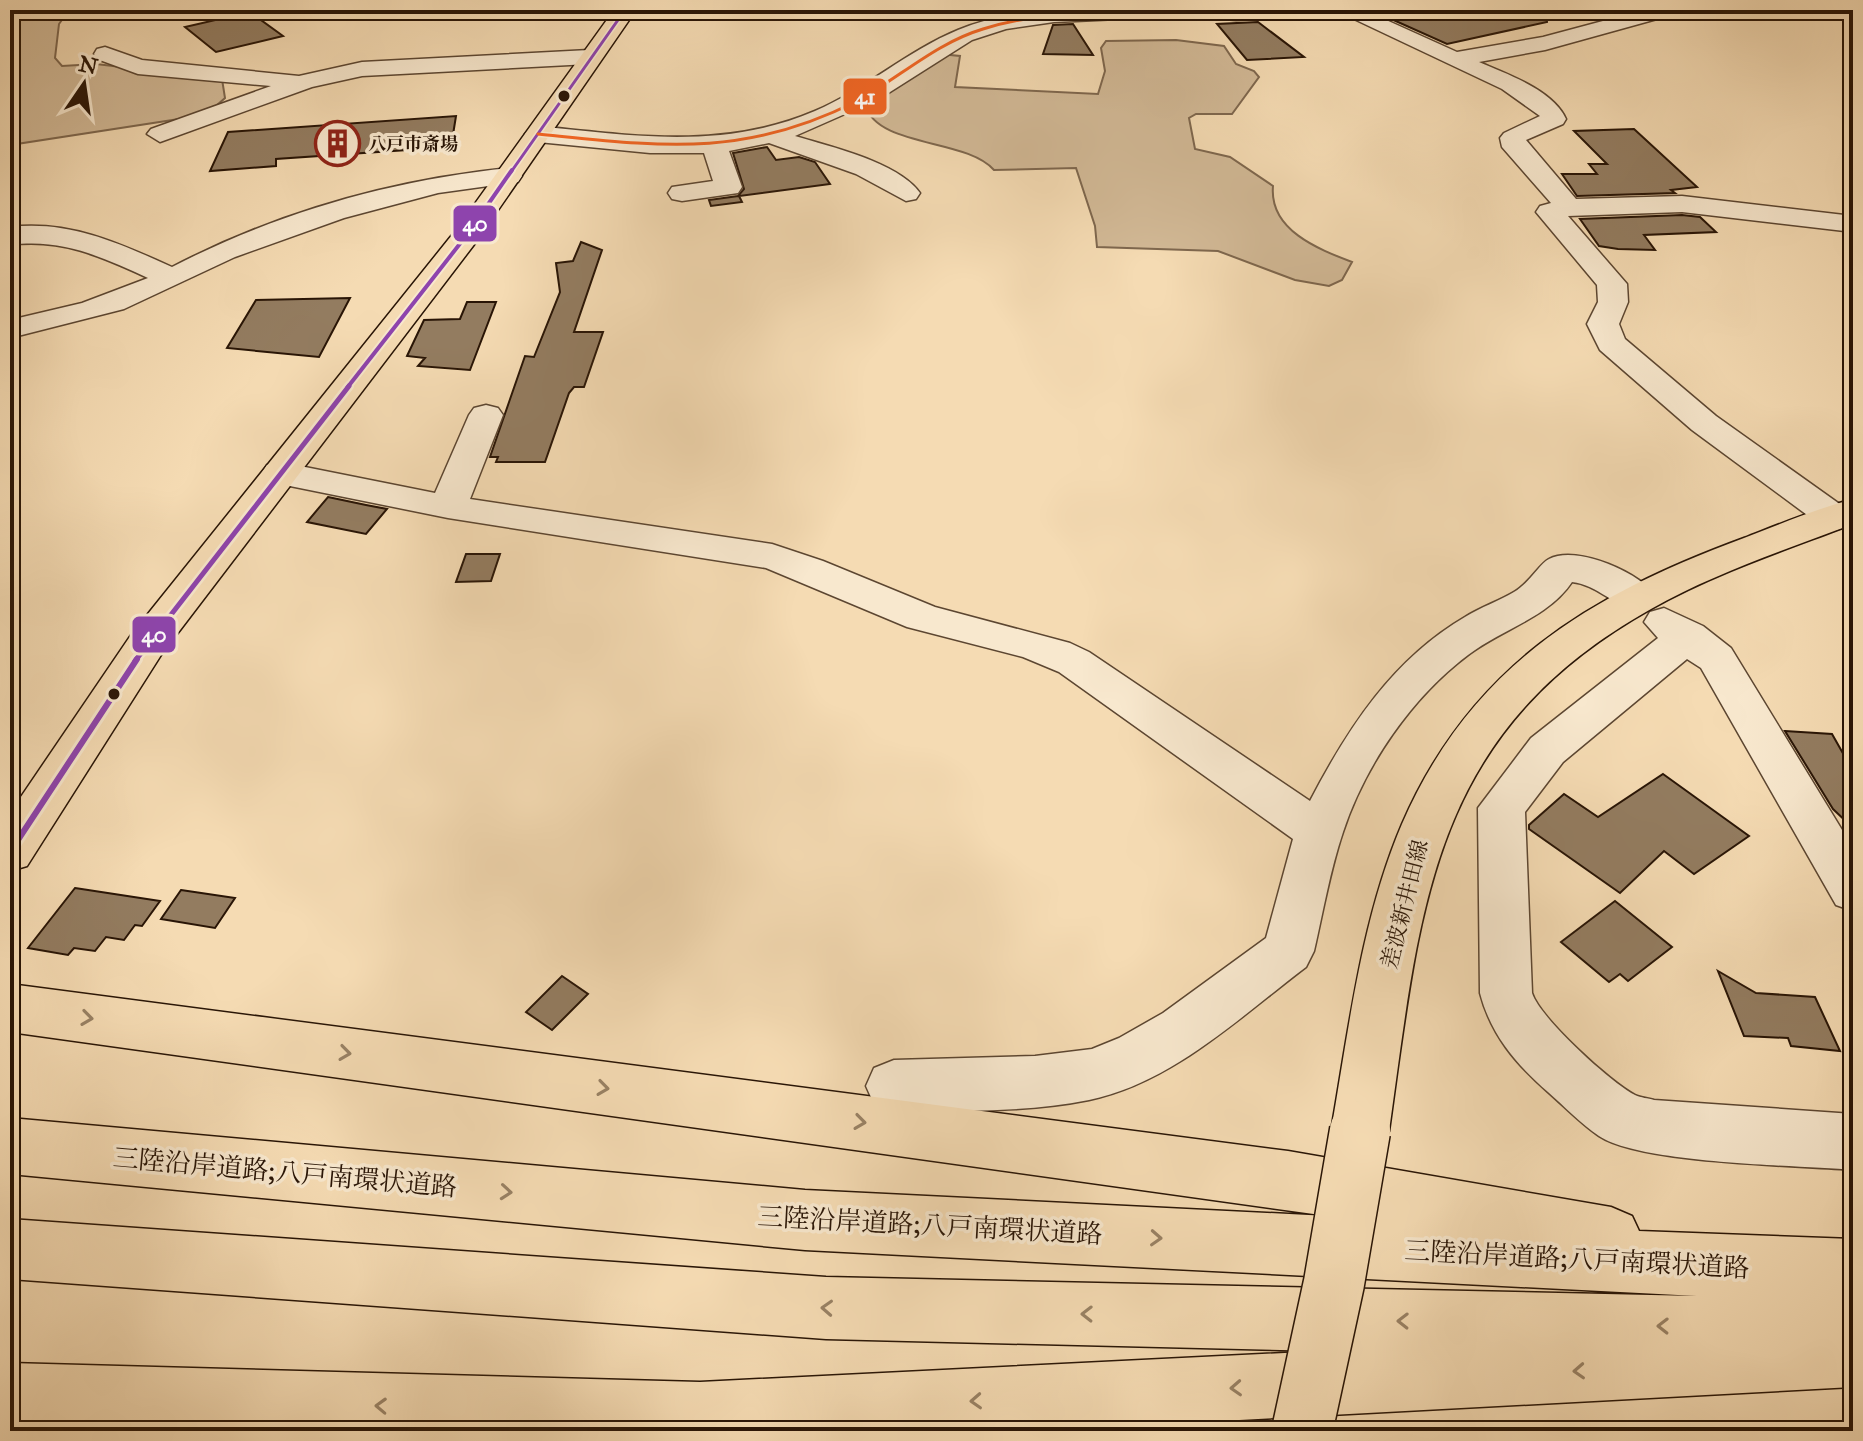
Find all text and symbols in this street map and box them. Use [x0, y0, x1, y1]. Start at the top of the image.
north arrow [44, 44, 124, 124]
text: N [76, 50, 101, 80]
line badge: 41 [842, 77, 888, 116]
text: 41 [855, 83, 876, 110]
unlabelled marker [556, 88, 572, 104]
building icon: 八戸市斎場 [313, 120, 361, 168]
place label: 八戸市斎場 [368, 133, 458, 155]
line badge: 40 [452, 204, 498, 243]
text: 40 [462, 210, 488, 237]
line badge: 40 [131, 615, 177, 654]
text: 40 [141, 621, 167, 648]
unlabelled marker [106, 686, 122, 702]
street label: 差波新井田線 [1375, 837, 1434, 971]
one-way arrow [80, 1009, 94, 1026]
one-way arrow [338, 1044, 352, 1061]
one-way arrow [596, 1079, 610, 1096]
one-way arrow [854, 1114, 867, 1131]
street label: 三陸沿岸道路;八戸南環状道路 [112, 1141, 458, 1203]
one-way arrow [500, 1183, 513, 1200]
street label: 三陸沿岸道路;八戸南環状道路 [757, 1200, 1103, 1250]
one-way arrow [1150, 1229, 1163, 1246]
street label: 三陸沿岸道路;八戸南環状道路 [1404, 1234, 1750, 1284]
one-way arrow [820, 1299, 833, 1316]
one-way arrow [1080, 1305, 1093, 1323]
one-way arrow [1396, 1312, 1409, 1329]
one-way arrow [1656, 1318, 1669, 1335]
one-way arrow [1572, 1362, 1585, 1379]
one-way arrow [1229, 1379, 1242, 1396]
one-way arrow [969, 1392, 982, 1409]
one-way arrow [374, 1398, 387, 1415]

